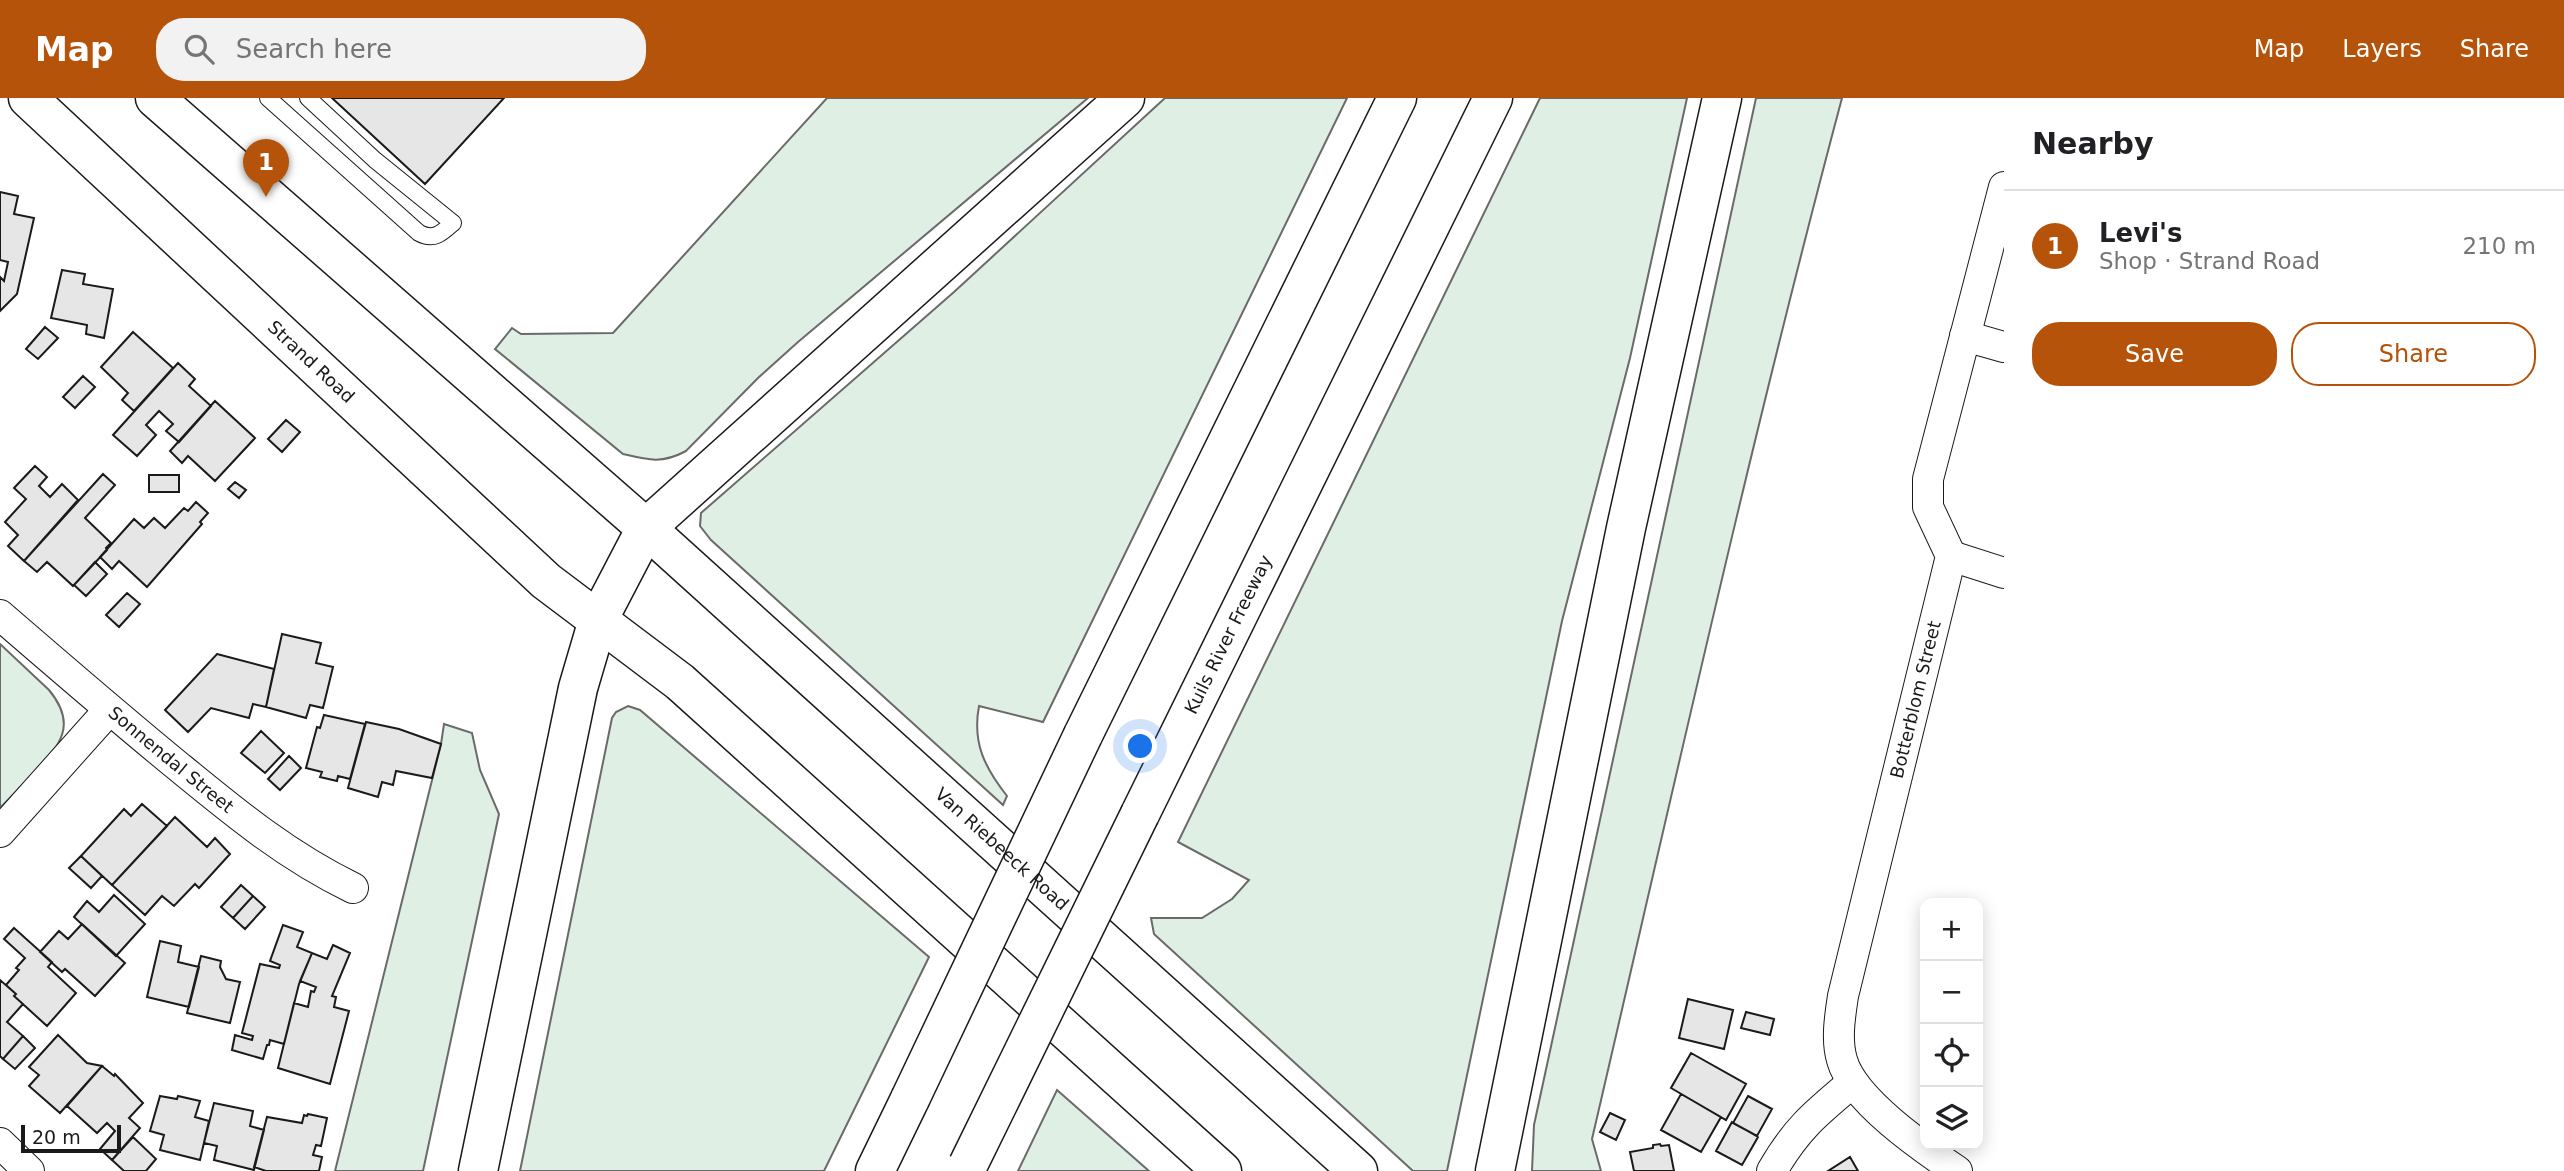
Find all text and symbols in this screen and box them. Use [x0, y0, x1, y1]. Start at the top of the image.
search box [156, 18, 646, 81]
text: Map [35, 30, 114, 69]
icon: search [180, 30, 218, 68]
text: Search here [236, 34, 392, 64]
text: Map [2254, 35, 2304, 63]
text: Layers [2342, 35, 2422, 63]
text: Share [2460, 35, 2529, 63]
text: Nearby [2032, 126, 2154, 161]
pin: 1 [243, 139, 289, 197]
text: Levi's [2099, 218, 2183, 248]
text: 1 [2047, 233, 2063, 259]
text: 210 m [2462, 233, 2536, 259]
text: Shop · Strand Road [2099, 248, 2320, 274]
street label: Strand Road [264, 316, 359, 407]
button: Save [2032, 322, 2277, 386]
button: Share [2291, 322, 2536, 386]
street label: Kuils River Freeway [1180, 551, 1276, 717]
street label: Botterblom Street [1886, 619, 1945, 780]
street label: Sonnendal Street [104, 702, 238, 817]
your location [1123, 729, 1157, 763]
street label: Van Riebeeck Road [931, 783, 1073, 915]
map controls [1920, 898, 1983, 1150]
button: + [1920, 898, 1983, 961]
button: − [1920, 961, 1983, 1024]
button: locate [1920, 1024, 1983, 1087]
button: layers [1920, 1087, 1983, 1150]
scale bar [21, 1122, 121, 1154]
text: 20 m [32, 1126, 81, 1148]

